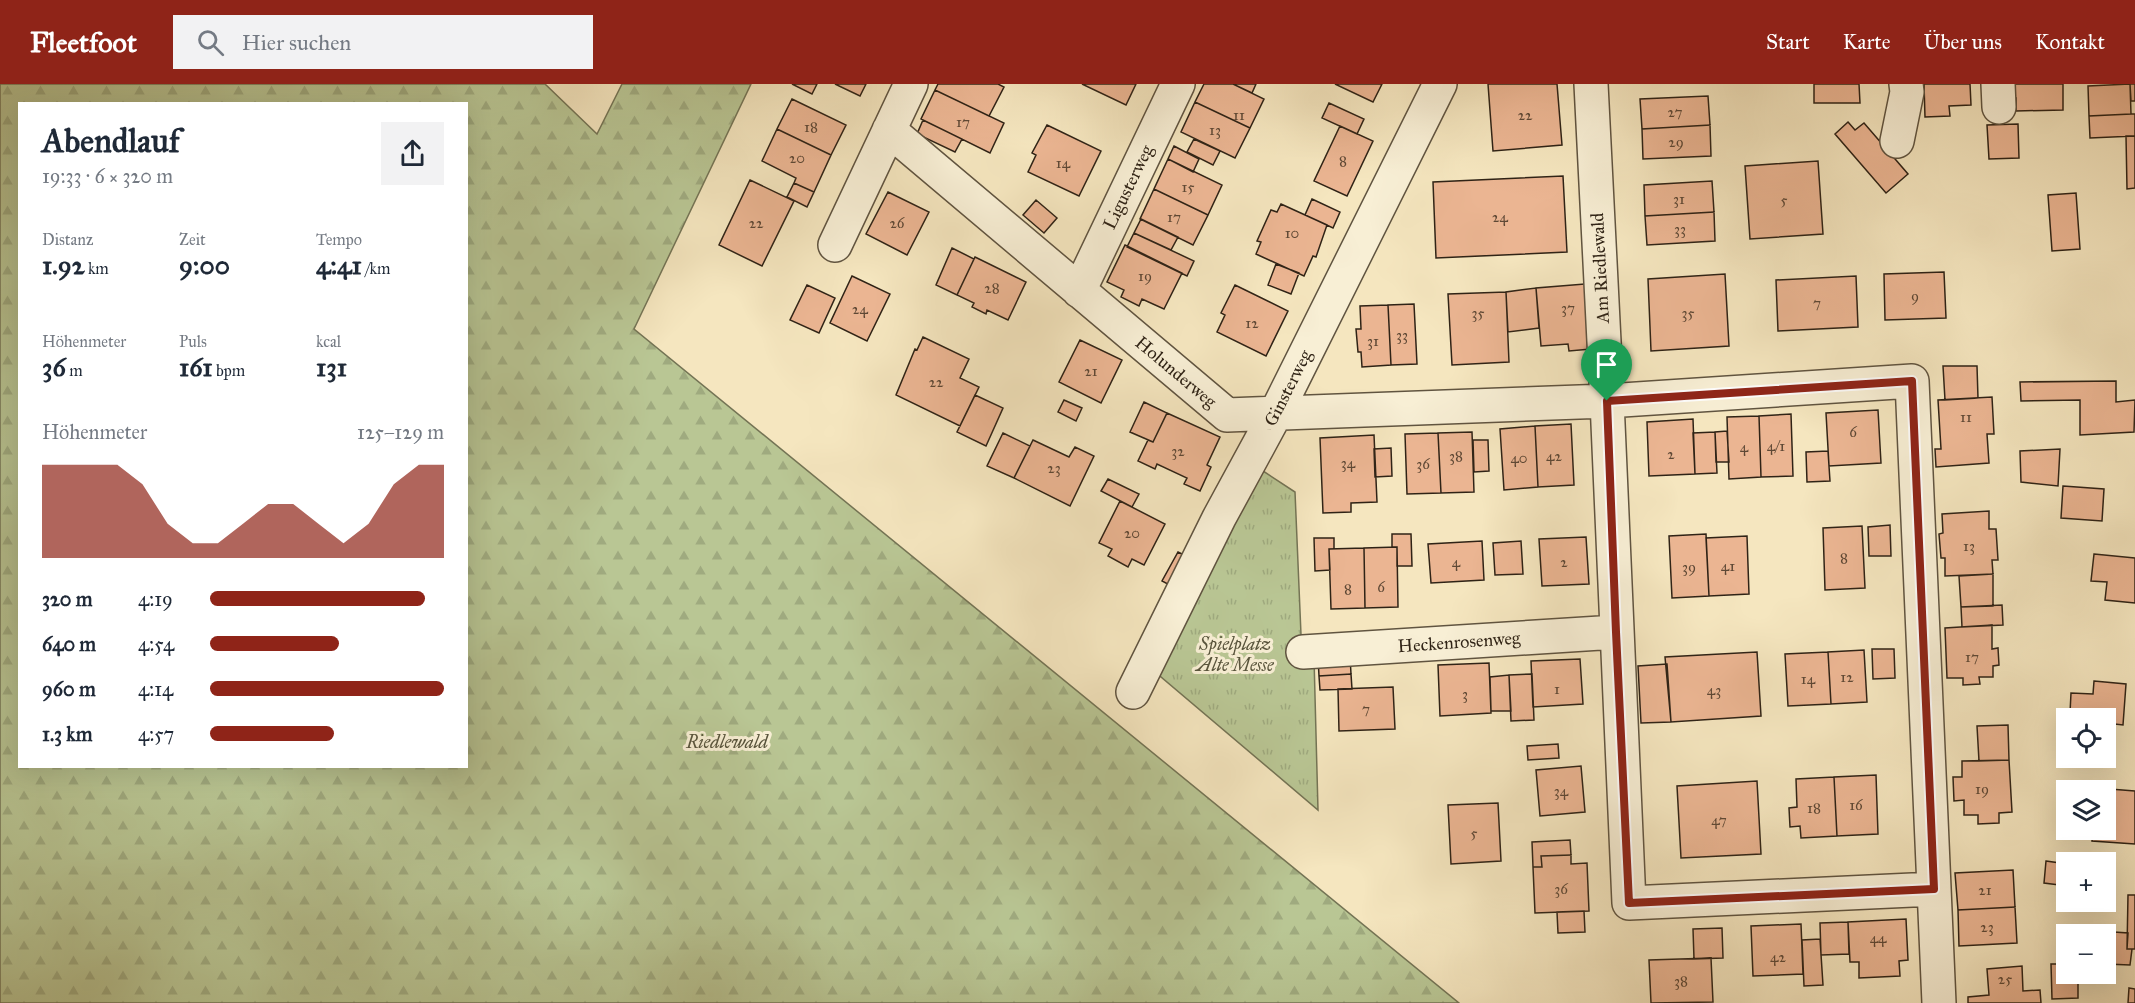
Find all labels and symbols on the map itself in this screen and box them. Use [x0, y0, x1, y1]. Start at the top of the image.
house number: 27 [1668, 103, 1683, 121]
house number: 11 [1233, 106, 1245, 124]
house number: 22 [1518, 106, 1533, 124]
house number: 17 [956, 113, 970, 131]
house number: 18 [804, 118, 818, 136]
house number: 13 [1209, 121, 1221, 139]
house number: 29 [1668, 133, 1684, 151]
street label: Ligusterweg [1098, 141, 1159, 233]
house number: 20 [789, 149, 805, 167]
house number: 8 [1339, 152, 1347, 170]
house number: 14 [1056, 154, 1071, 172]
house number: 15 [1182, 178, 1194, 196]
house number: 31 [1673, 190, 1685, 208]
house number: 5 [1781, 191, 1788, 209]
house number: 17 [1167, 208, 1181, 226]
house number: 24 [1492, 208, 1509, 226]
street label: Am Riedlewald [1586, 212, 1614, 325]
house number: 22 [749, 214, 764, 232]
house number: 26 [889, 214, 906, 232]
house number: 33 [1674, 220, 1686, 238]
house number: 10 [1285, 224, 1299, 242]
house number: 19 [1138, 267, 1152, 285]
house number: 28 [984, 279, 1000, 297]
house number: 9 [1911, 287, 1919, 305]
house number: 7 [1813, 294, 1821, 312]
house number: 37 [1561, 299, 1575, 317]
house number: 24 [852, 300, 869, 318]
house number: 35 [1472, 304, 1485, 322]
house number: 35 [1682, 304, 1695, 322]
house number: 12 [1245, 314, 1259, 332]
house number: 33 [1396, 326, 1408, 344]
street label: Holunderweg [1130, 332, 1222, 414]
house number: 31 [1367, 332, 1379, 350]
pin [1581, 339, 1632, 401]
street label: Ginsterweg [1259, 346, 1318, 430]
house number: 21 [1084, 362, 1098, 380]
house number: 22 [929, 373, 944, 391]
house number: 11 [1960, 408, 1972, 426]
house number: 6 [1849, 423, 1858, 441]
house number: 4/1 [1767, 437, 1785, 455]
house number: 4 [1740, 438, 1749, 456]
house number: 32 [1171, 442, 1185, 460]
house number: 2 [1667, 445, 1675, 463]
house number: 38 [1449, 447, 1463, 465]
house number: 42 [1546, 447, 1562, 465]
house number: 40 [1510, 449, 1528, 467]
house number: 34 [1341, 454, 1356, 472]
house number: 36 [1416, 455, 1431, 473]
house number: 23 [1047, 459, 1061, 477]
house number: 20 [1124, 524, 1140, 542]
house number: 13 [1963, 537, 1975, 555]
house number: 8 [1840, 549, 1848, 567]
house number: 4 [1452, 553, 1461, 571]
house number: 2 [1560, 553, 1568, 571]
house number: 41 [1721, 557, 1735, 575]
house number: 39 [1682, 558, 1696, 576]
house number: 6 [1377, 578, 1386, 596]
house number: 8 [1344, 580, 1352, 598]
street label: Heckenrosenweg [1397, 627, 1522, 658]
park label: Spielplatz Alte Messe [1194, 633, 1275, 676]
house number: 17 [1965, 648, 1979, 666]
house number: 12 [1840, 668, 1854, 686]
house number: 14 [1801, 670, 1816, 688]
house number: 1 [1554, 680, 1560, 698]
house number: 43 [1707, 681, 1721, 699]
house number: 3 [1462, 685, 1468, 703]
house number: 7 [1362, 700, 1370, 718]
park label: Riedlewald [685, 731, 769, 753]
house number: 19 [1975, 780, 1989, 798]
house number: 34 [1554, 782, 1569, 800]
house number: 16 [1849, 796, 1864, 814]
house number: 18 [1807, 799, 1821, 817]
house number: 47 [1711, 811, 1727, 829]
house number: 5 [1471, 824, 1478, 842]
house number: 36 [1554, 880, 1569, 898]
house number: 21 [1978, 881, 1992, 899]
house number: 23 [1980, 918, 1994, 936]
house number: 44 [1870, 929, 1887, 947]
house number: 42 [1770, 948, 1786, 966]
house number: 25 [1998, 970, 2012, 988]
house number: 38 [1674, 972, 1688, 990]

